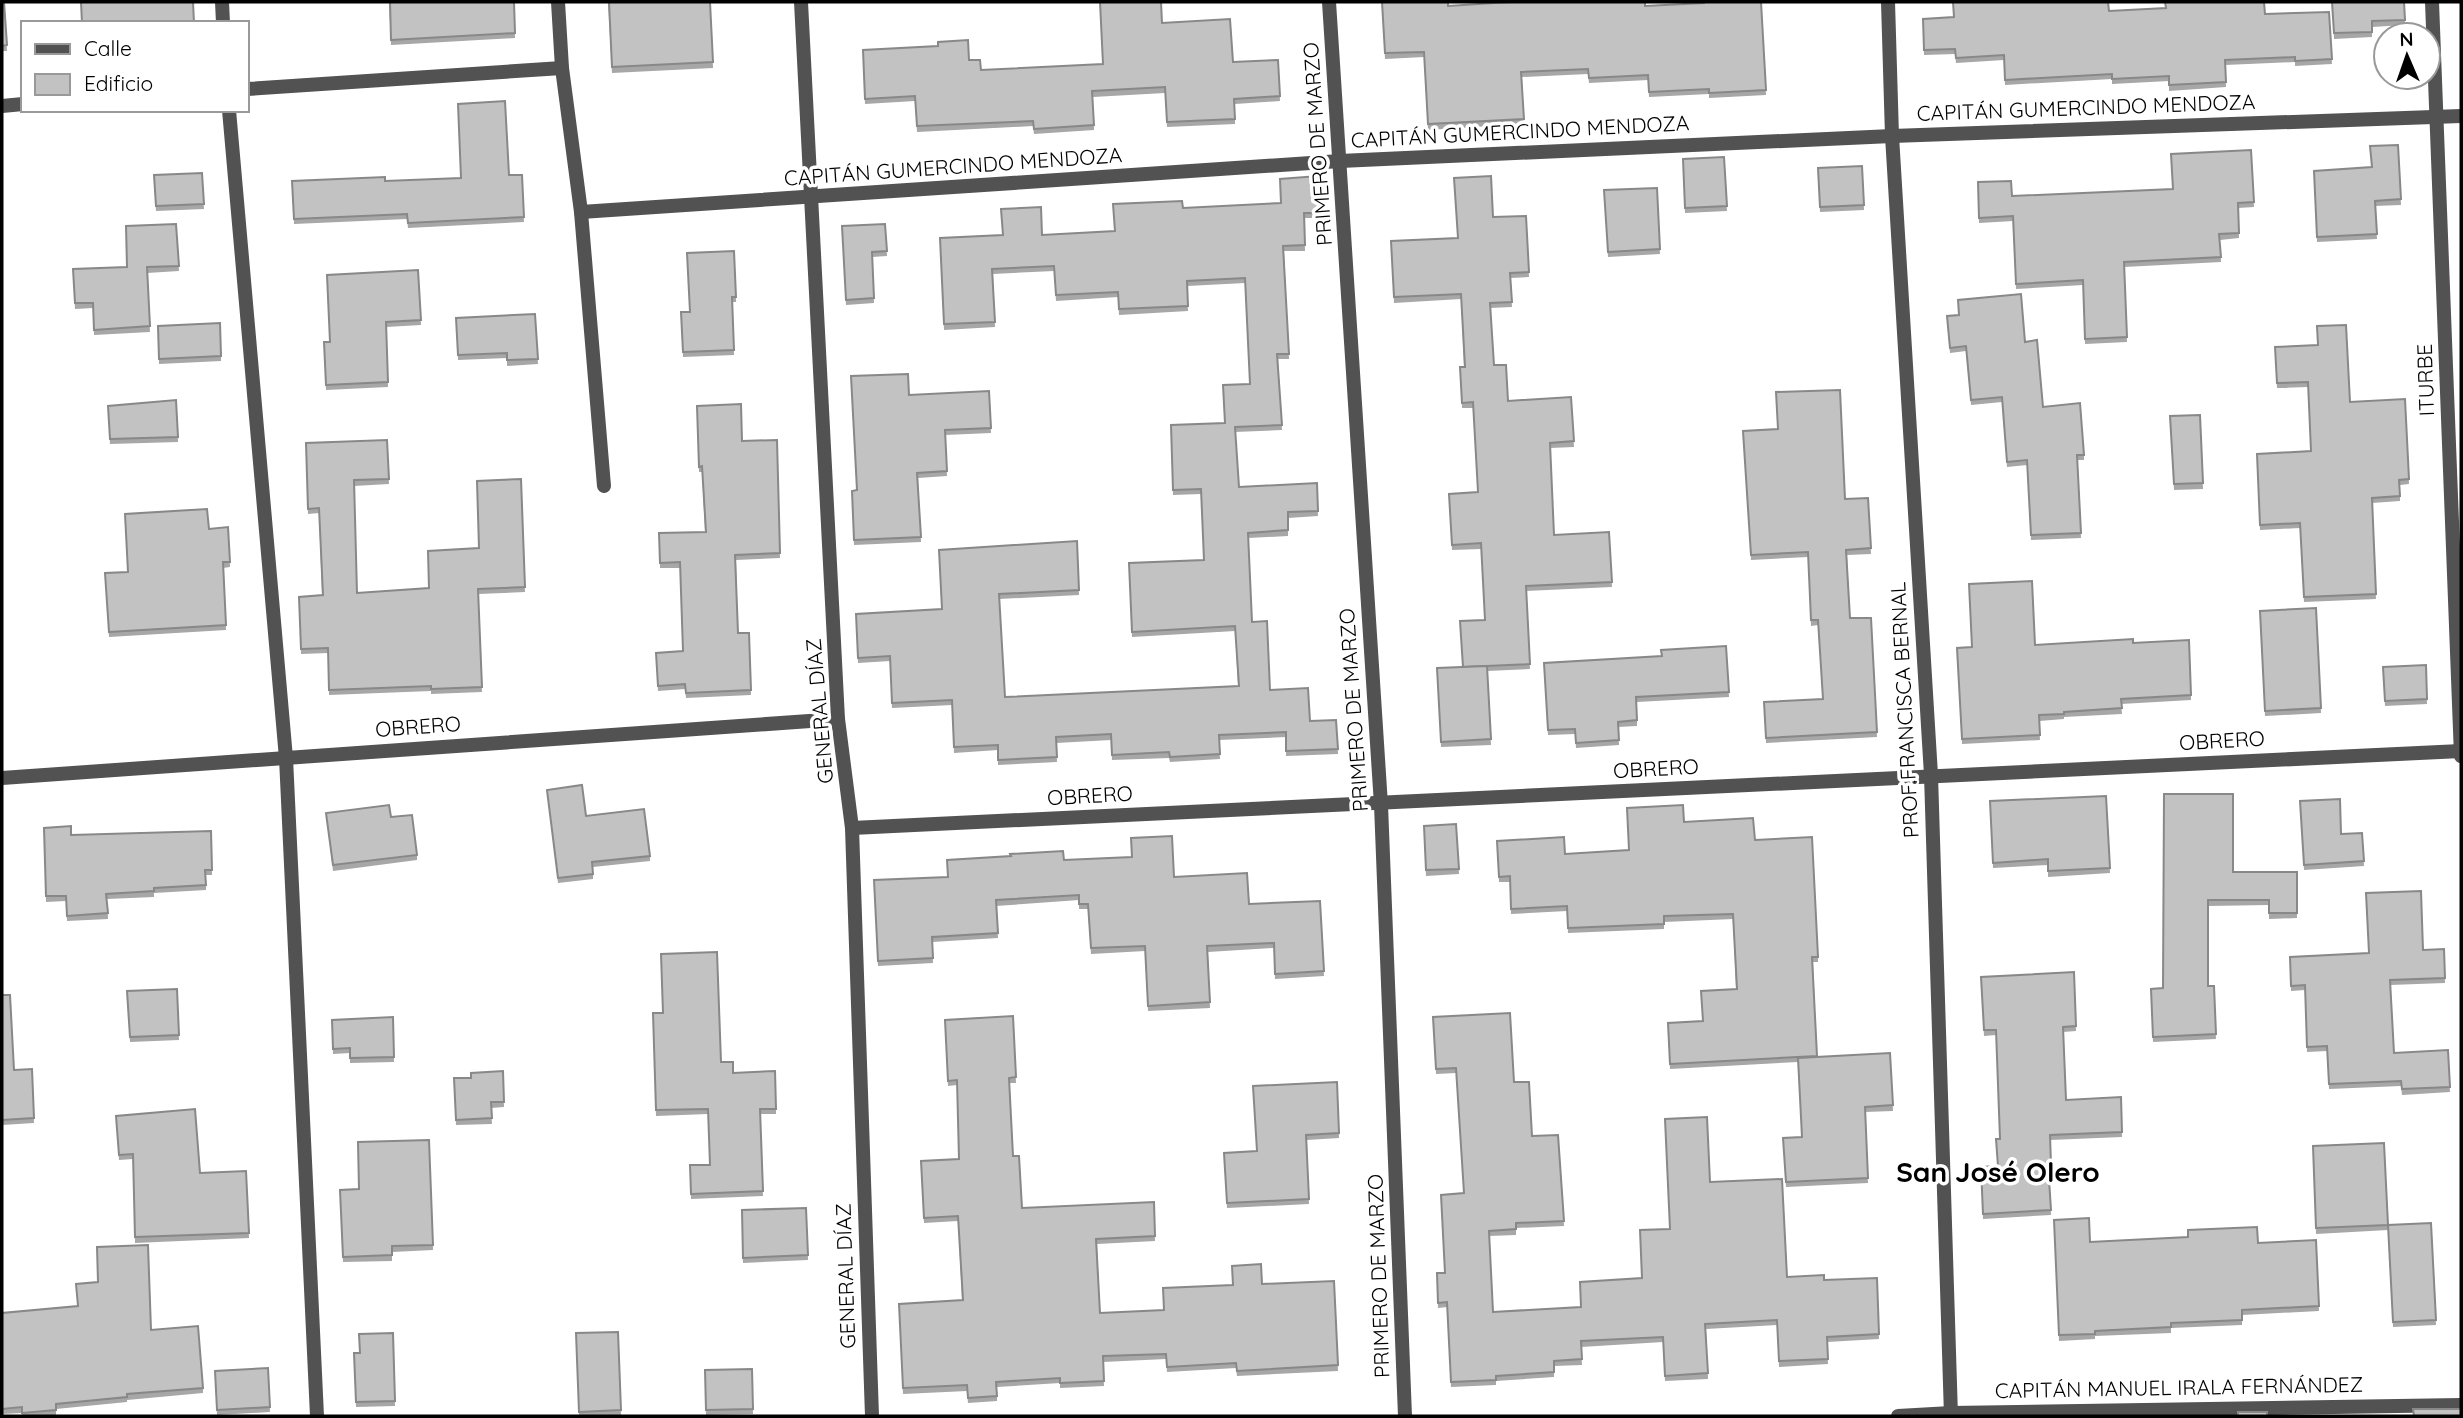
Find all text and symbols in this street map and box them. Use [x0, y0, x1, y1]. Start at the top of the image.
legend [21, 21, 248, 112]
north arrow [2372, 21, 2442, 91]
text: N [2399, 27, 2414, 51]
text: Calle [84, 35, 132, 61]
street label: PRIMERO DE MARZO [1297, 41, 1337, 247]
text: Edificio [84, 70, 153, 96]
street label: CAPITÁN GUMERCINDO MENDOZA [1916, 88, 2256, 126]
street label: CAPITÁN GUMERCINDO MENDOZA [1350, 109, 1690, 153]
street label: CAPITÁN GUMERCINDO MENDOZA [783, 141, 1123, 191]
street label: ITURBE [2411, 343, 2439, 417]
street label: PROF.FRANCISCA BERNAL [1884, 581, 1924, 839]
street label: PRIMERO DE MARZO [1333, 607, 1373, 813]
street label: GENERAL DÍAZ [800, 637, 838, 785]
street label: OBRERO [374, 710, 462, 742]
street label: OBRERO [2178, 725, 2265, 755]
street label: OBRERO [1612, 753, 1699, 783]
street label: OBRERO [1046, 780, 1133, 810]
district label: San José Olero [1896, 1154, 2100, 1189]
street label: PRIMERO DE MARZO [1361, 1174, 1395, 1378]
street label: GENERAL DÍAZ [829, 1203, 861, 1349]
street label: CAPITÁN MANUEL IRALA FERNÁNDEZ [1995, 1371, 2363, 1403]

